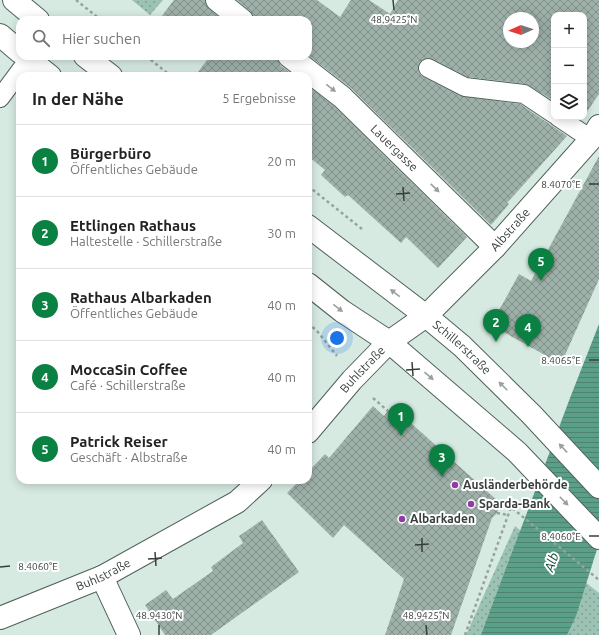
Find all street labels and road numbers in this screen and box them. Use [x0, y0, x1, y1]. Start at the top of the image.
street label: Lauergasse [368, 122, 421, 174]
street label: Albstraße [488, 205, 532, 253]
street label: Schillerstraße [430, 318, 494, 377]
street label: Buhlstraße [337, 343, 387, 395]
street label: Buhlstraße [74, 556, 133, 593]

